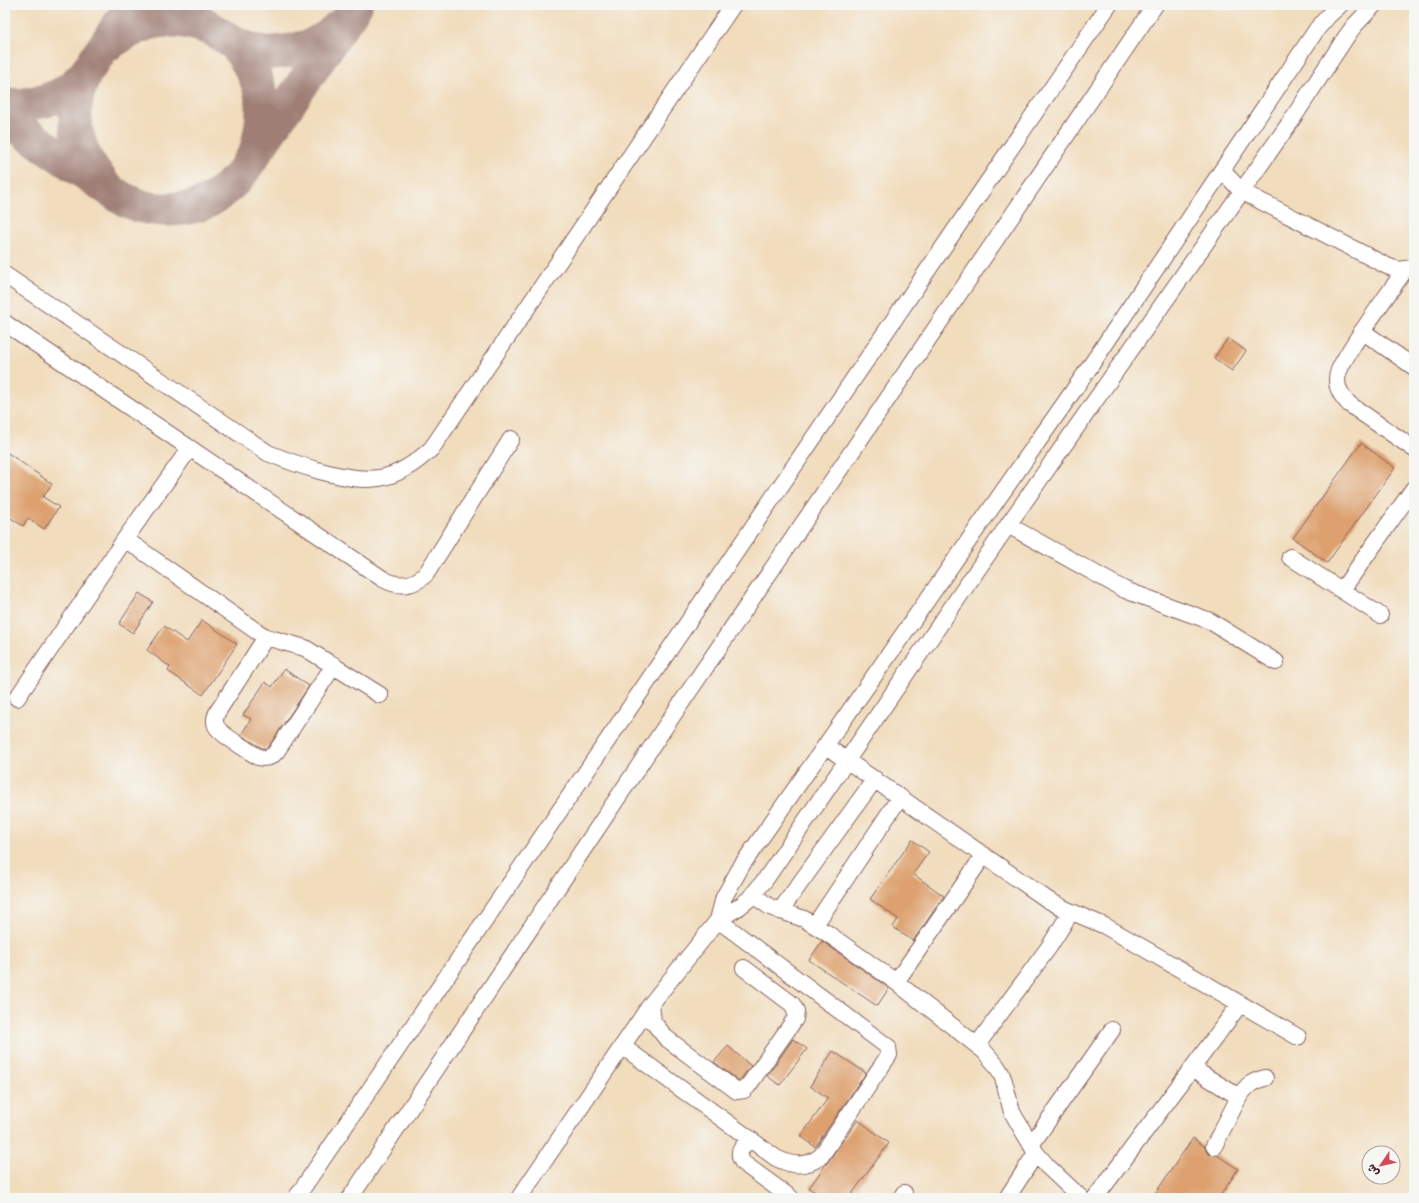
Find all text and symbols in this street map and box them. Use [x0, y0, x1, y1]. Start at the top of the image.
north arrow [1361, 1145, 1401, 1185]
text: ش [1364, 1162, 1382, 1179]

